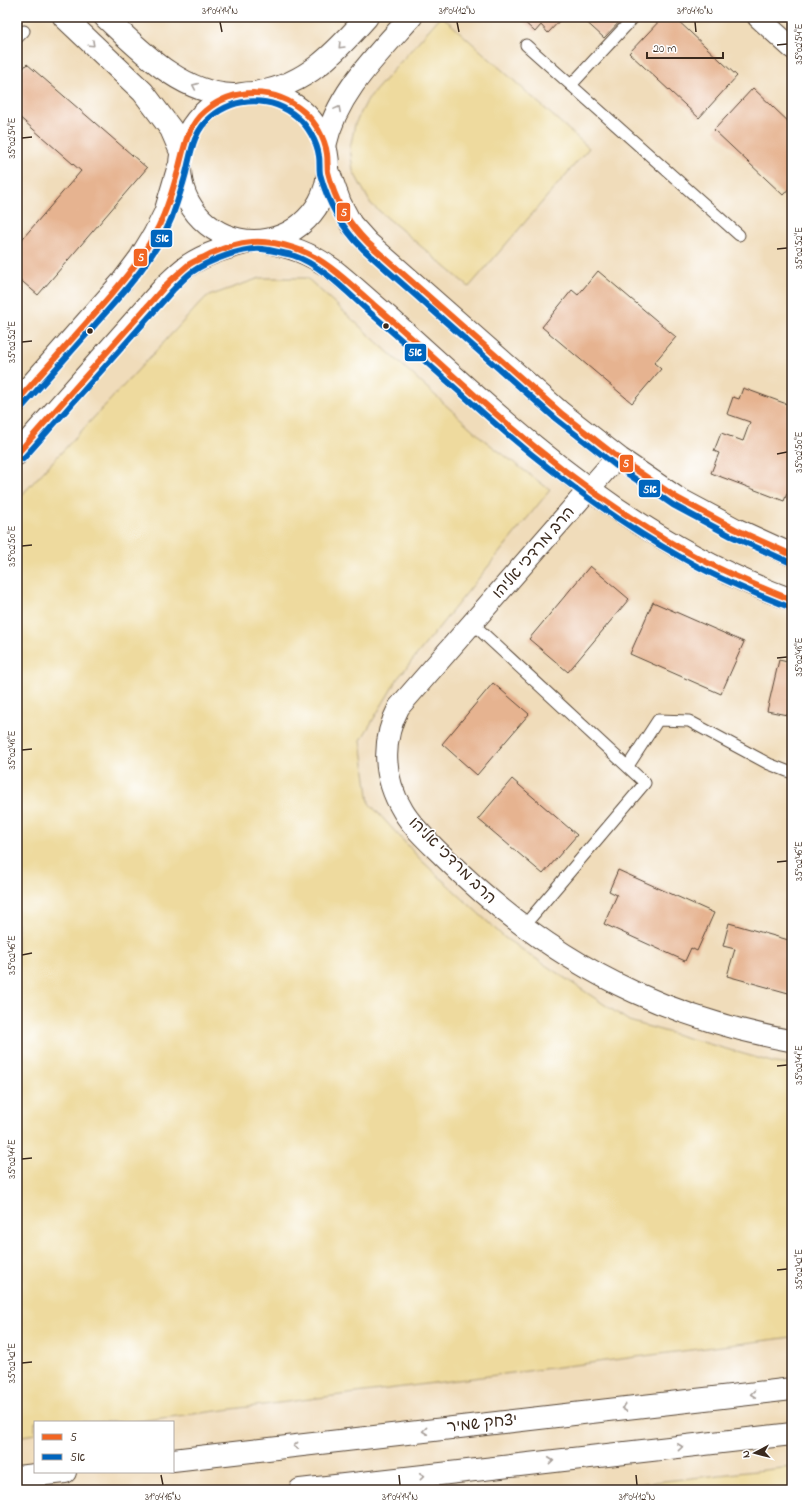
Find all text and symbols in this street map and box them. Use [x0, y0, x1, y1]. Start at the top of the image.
text: 31°04'14"N [202, 4, 238, 19]
text: 31°04'12"N [439, 4, 476, 19]
text: 31°04'10"N [677, 4, 713, 19]
text: 35°02'54"E [792, 23, 807, 65]
scale bar [647, 34, 723, 60]
one-way arrow [87, 40, 95, 47]
text: 20 m [653, 40, 676, 58]
one-way arrow [338, 41, 346, 49]
one-way arrow [192, 83, 200, 91]
one-way arrow [333, 106, 341, 114]
text: 35°02'54"E [5, 117, 20, 159]
line badge: 5 [336, 202, 351, 222]
text: 5 [341, 205, 348, 221]
text: 35°02'52"E [792, 227, 807, 269]
line badge: 5א [150, 229, 173, 248]
text: 5א [155, 231, 169, 247]
line badge: 5 [133, 248, 148, 267]
text: 5 [138, 250, 145, 266]
text: 35°02'52"E [5, 321, 20, 363]
unlabelled marker [381, 321, 391, 331]
unlabelled marker [85, 326, 95, 336]
line badge: 5א [404, 343, 427, 362]
text: 5א [408, 345, 422, 361]
text: 35°02'50"E [792, 431, 807, 473]
line badge: 5 [619, 454, 634, 473]
text: 5 [623, 456, 630, 472]
line badge: 5א [638, 479, 661, 498]
text: 5א [643, 482, 657, 498]
street label: הרב מרדכי אליהו [487, 501, 581, 605]
text: 35°02'50"E [5, 525, 20, 567]
text: 35°02'48"E [792, 637, 807, 677]
text: 35°02'48"E [5, 730, 20, 770]
street label: הרב מרדכי אליהו [403, 812, 501, 910]
text: 35°02'46"E [792, 841, 807, 881]
text: 35°02'46"E [5, 935, 20, 975]
text: 35°02'44"E [792, 1045, 807, 1085]
text: 35°02'44"E [5, 1139, 20, 1179]
text: 35°02'42"E [792, 1249, 807, 1289]
text: 35°02'42"E [5, 1343, 20, 1383]
one-way arrow [750, 1389, 756, 1398]
one-way arrow [621, 1404, 627, 1413]
street label: יצחק שמיר [446, 1408, 518, 1440]
legend [34, 1421, 174, 1473]
one-way arrow [422, 1426, 428, 1435]
text: 5 [70, 1429, 77, 1447]
north arrow [735, 1433, 775, 1473]
one-way arrow [293, 1441, 299, 1450]
one-way arrow [677, 1442, 684, 1451]
text: 5א [70, 1449, 85, 1467]
text: N [738, 1449, 754, 1459]
one-way arrow [548, 1457, 554, 1466]
one-way arrow [419, 1472, 425, 1481]
text: 31°04'16"N [145, 1490, 181, 1505]
text: 31°04'14"N [382, 1490, 418, 1505]
text: 31°04'12"N [619, 1490, 656, 1505]

